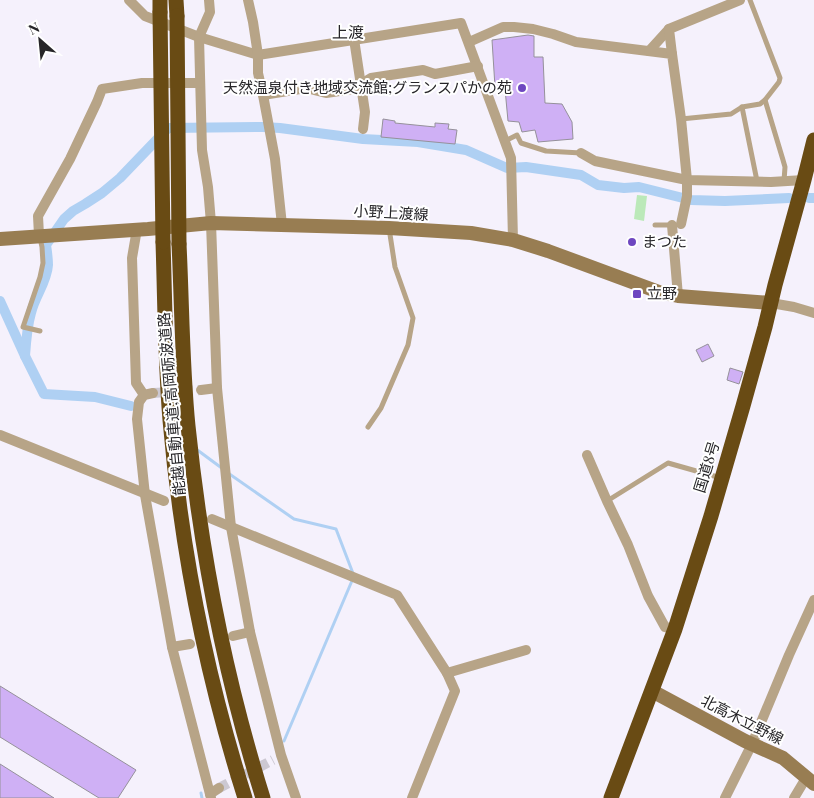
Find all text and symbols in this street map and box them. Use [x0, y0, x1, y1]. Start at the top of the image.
north arrow [15, 15, 65, 65]
text: N [25, 17, 43, 39]
district label: 上渡 [332, 21, 364, 42]
place label: 天然温泉付き地域交流館;グランスパかの苑 [223, 77, 512, 97]
marker: 天然温泉付き地域交流館;グランスパかの苑 [516, 82, 528, 94]
street label: 小野上渡線 [353, 200, 429, 224]
place label: まつた [642, 231, 687, 251]
marker: まつた [626, 236, 638, 248]
place label: 立野 [647, 283, 677, 303]
marker: 立野 [631, 288, 643, 300]
street label: 能越自動車道;高岡砺波道路 [153, 311, 189, 497]
street label: 国道8号 [689, 439, 723, 495]
street label: 北高木立野線 [698, 690, 787, 748]

